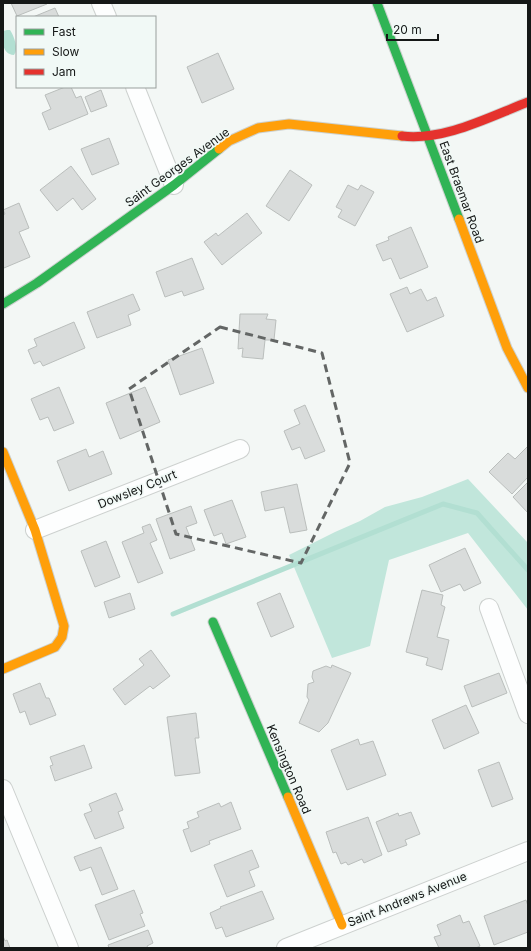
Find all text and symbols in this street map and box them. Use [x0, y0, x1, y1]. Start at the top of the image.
legend [16, 16, 156, 88]
scale bar [387, 16, 438, 42]
text: 20 m [393, 22, 422, 37]
text: Fast [52, 24, 76, 39]
text: Slow [52, 44, 80, 59]
text: Jam [52, 64, 76, 79]
street label: Saint Georges Avenue [122, 124, 232, 210]
street label: East Braemar Road [437, 139, 487, 245]
street label: Dowsley Court [96, 466, 178, 512]
street label: Kensington Road [263, 722, 315, 816]
street label: Saint Andrews Avenue [345, 868, 469, 930]

